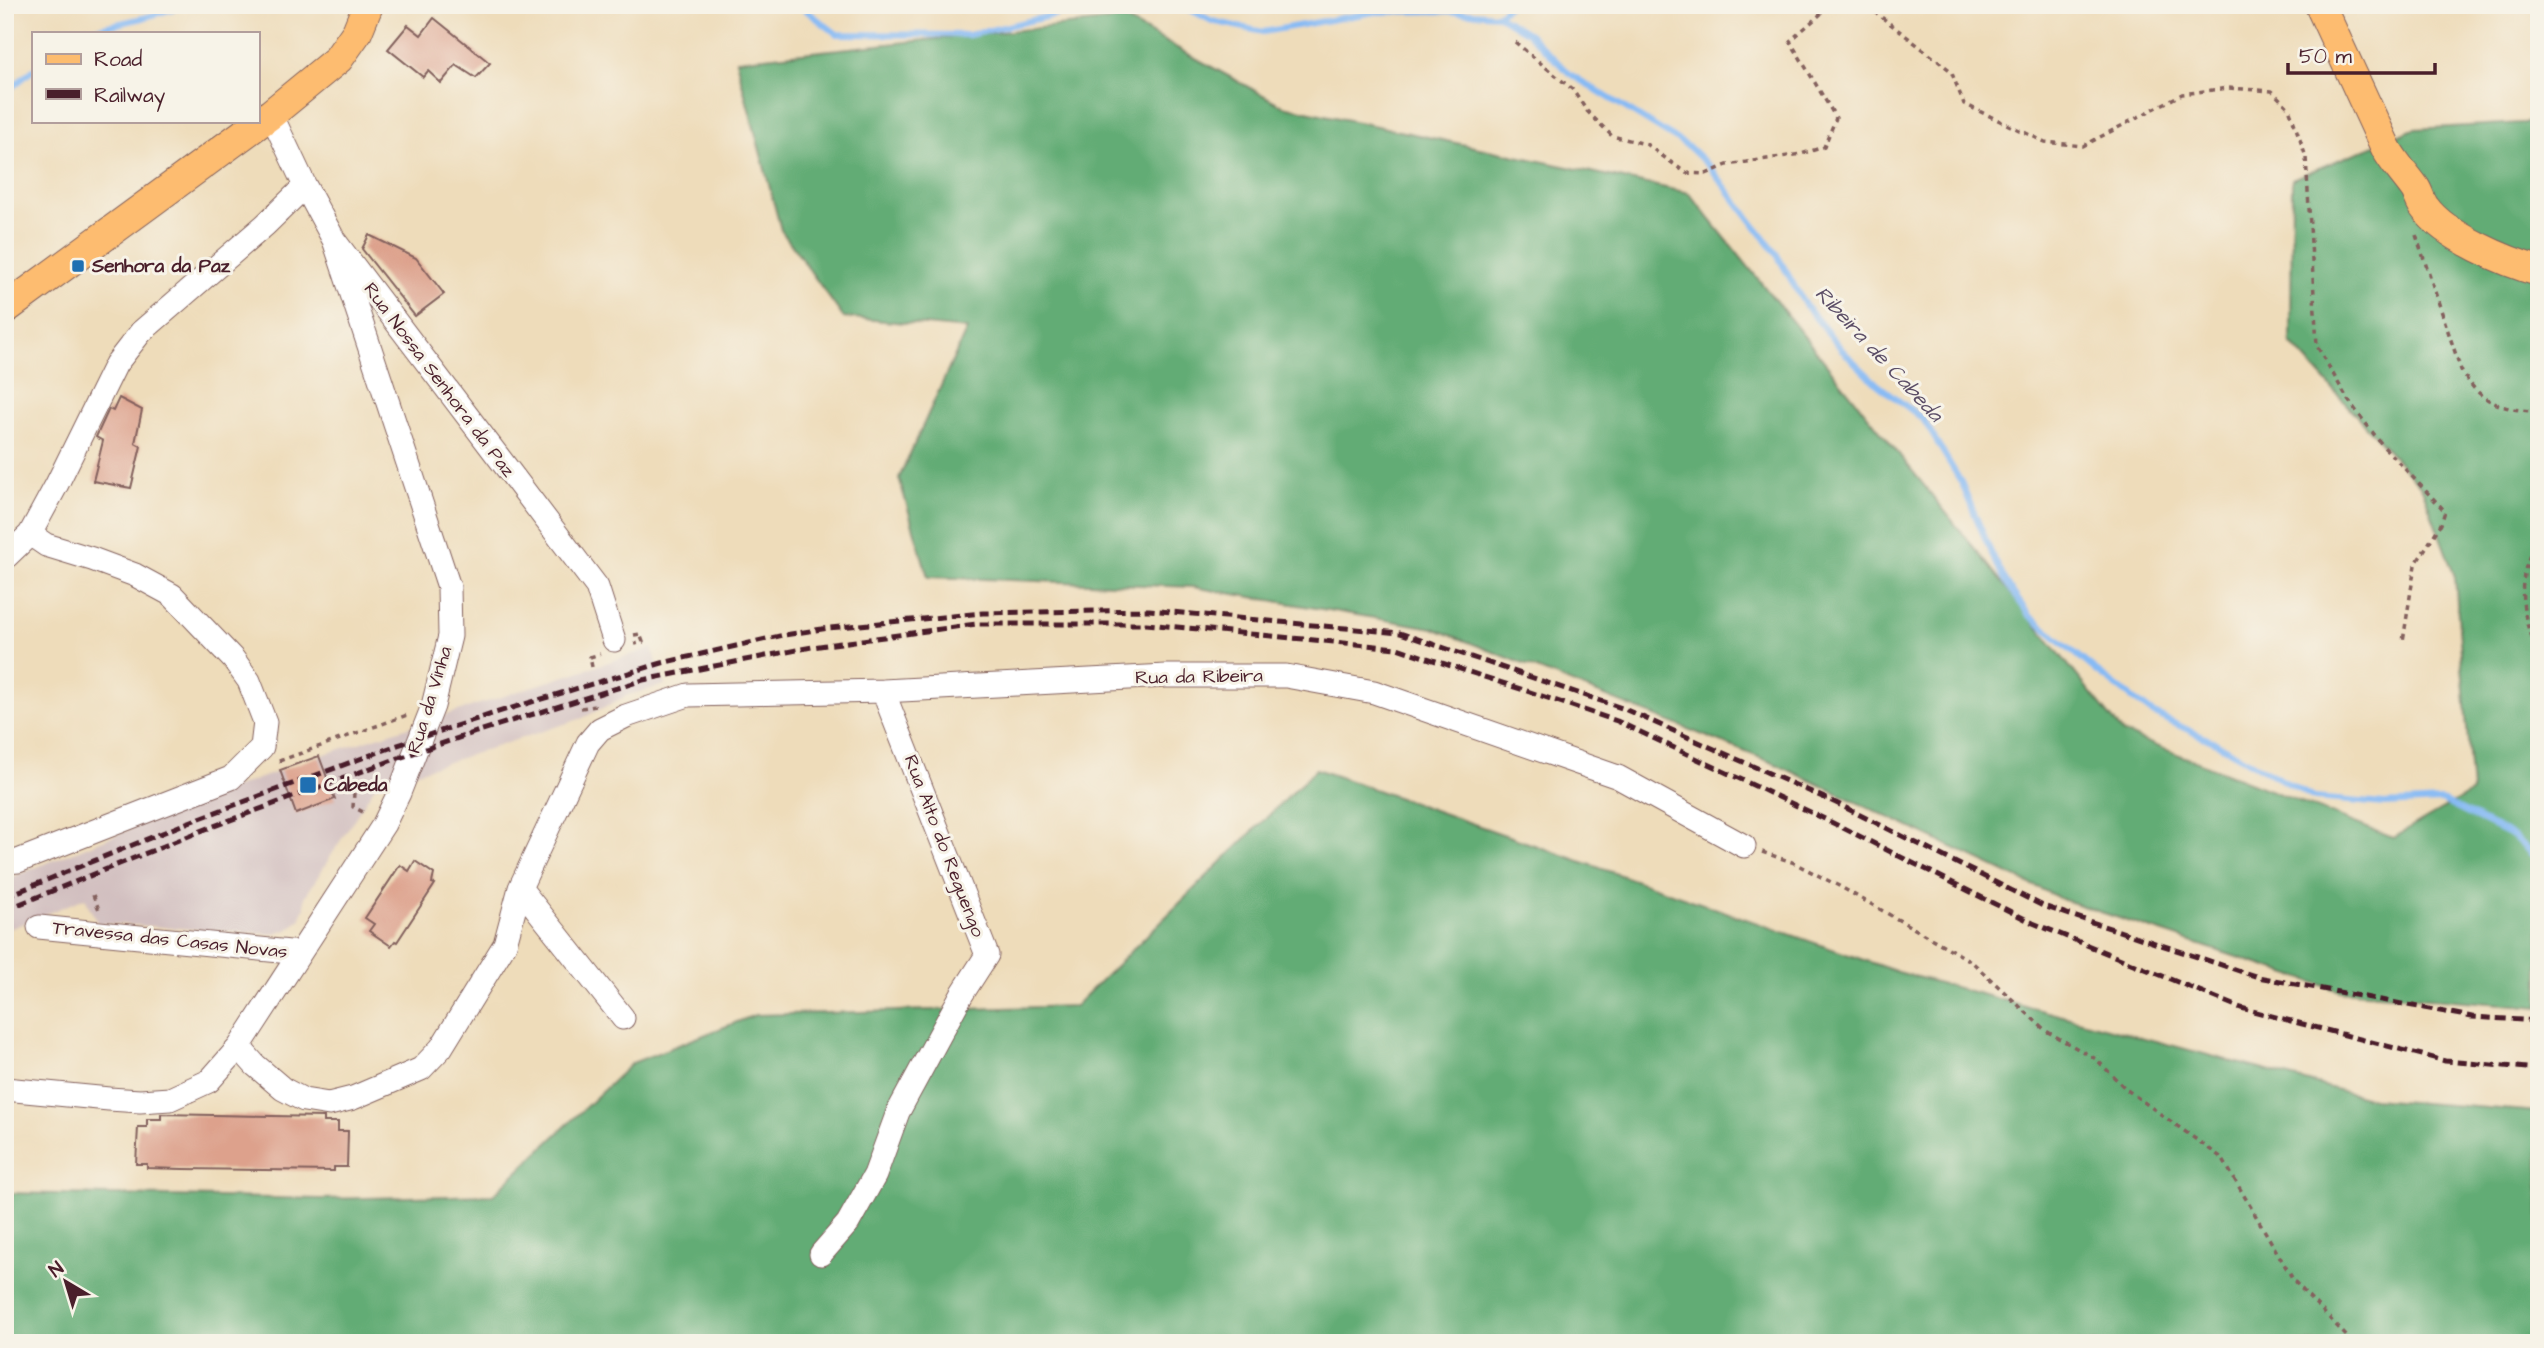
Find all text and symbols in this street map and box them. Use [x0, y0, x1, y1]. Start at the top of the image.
legend [32, 32, 259, 122]
scale bar [2288, 32, 2436, 76]
text: 50 m [2299, 42, 2353, 71]
text: Road [94, 45, 142, 74]
text: Railway [94, 81, 166, 112]
place label: Senhora da Paz [91, 253, 231, 280]
marker: Senhora da Paz [70, 258, 86, 274]
street label: Rua Nossa Senhora da Paz [357, 277, 522, 483]
water label: Ribeira de Cabeda [1808, 280, 1950, 429]
street label: Rua da Vinha [401, 643, 459, 757]
street label: Rua da Ribeira [1135, 662, 1263, 692]
street label: Rua Alto do Reguengo [896, 751, 991, 942]
place label: Cabeda [324, 772, 388, 799]
marker: Cabeda [298, 775, 318, 795]
street label: Travessa das Casas Novas [51, 914, 289, 966]
north arrow [32, 1246, 102, 1316]
text: N [43, 1255, 70, 1284]

